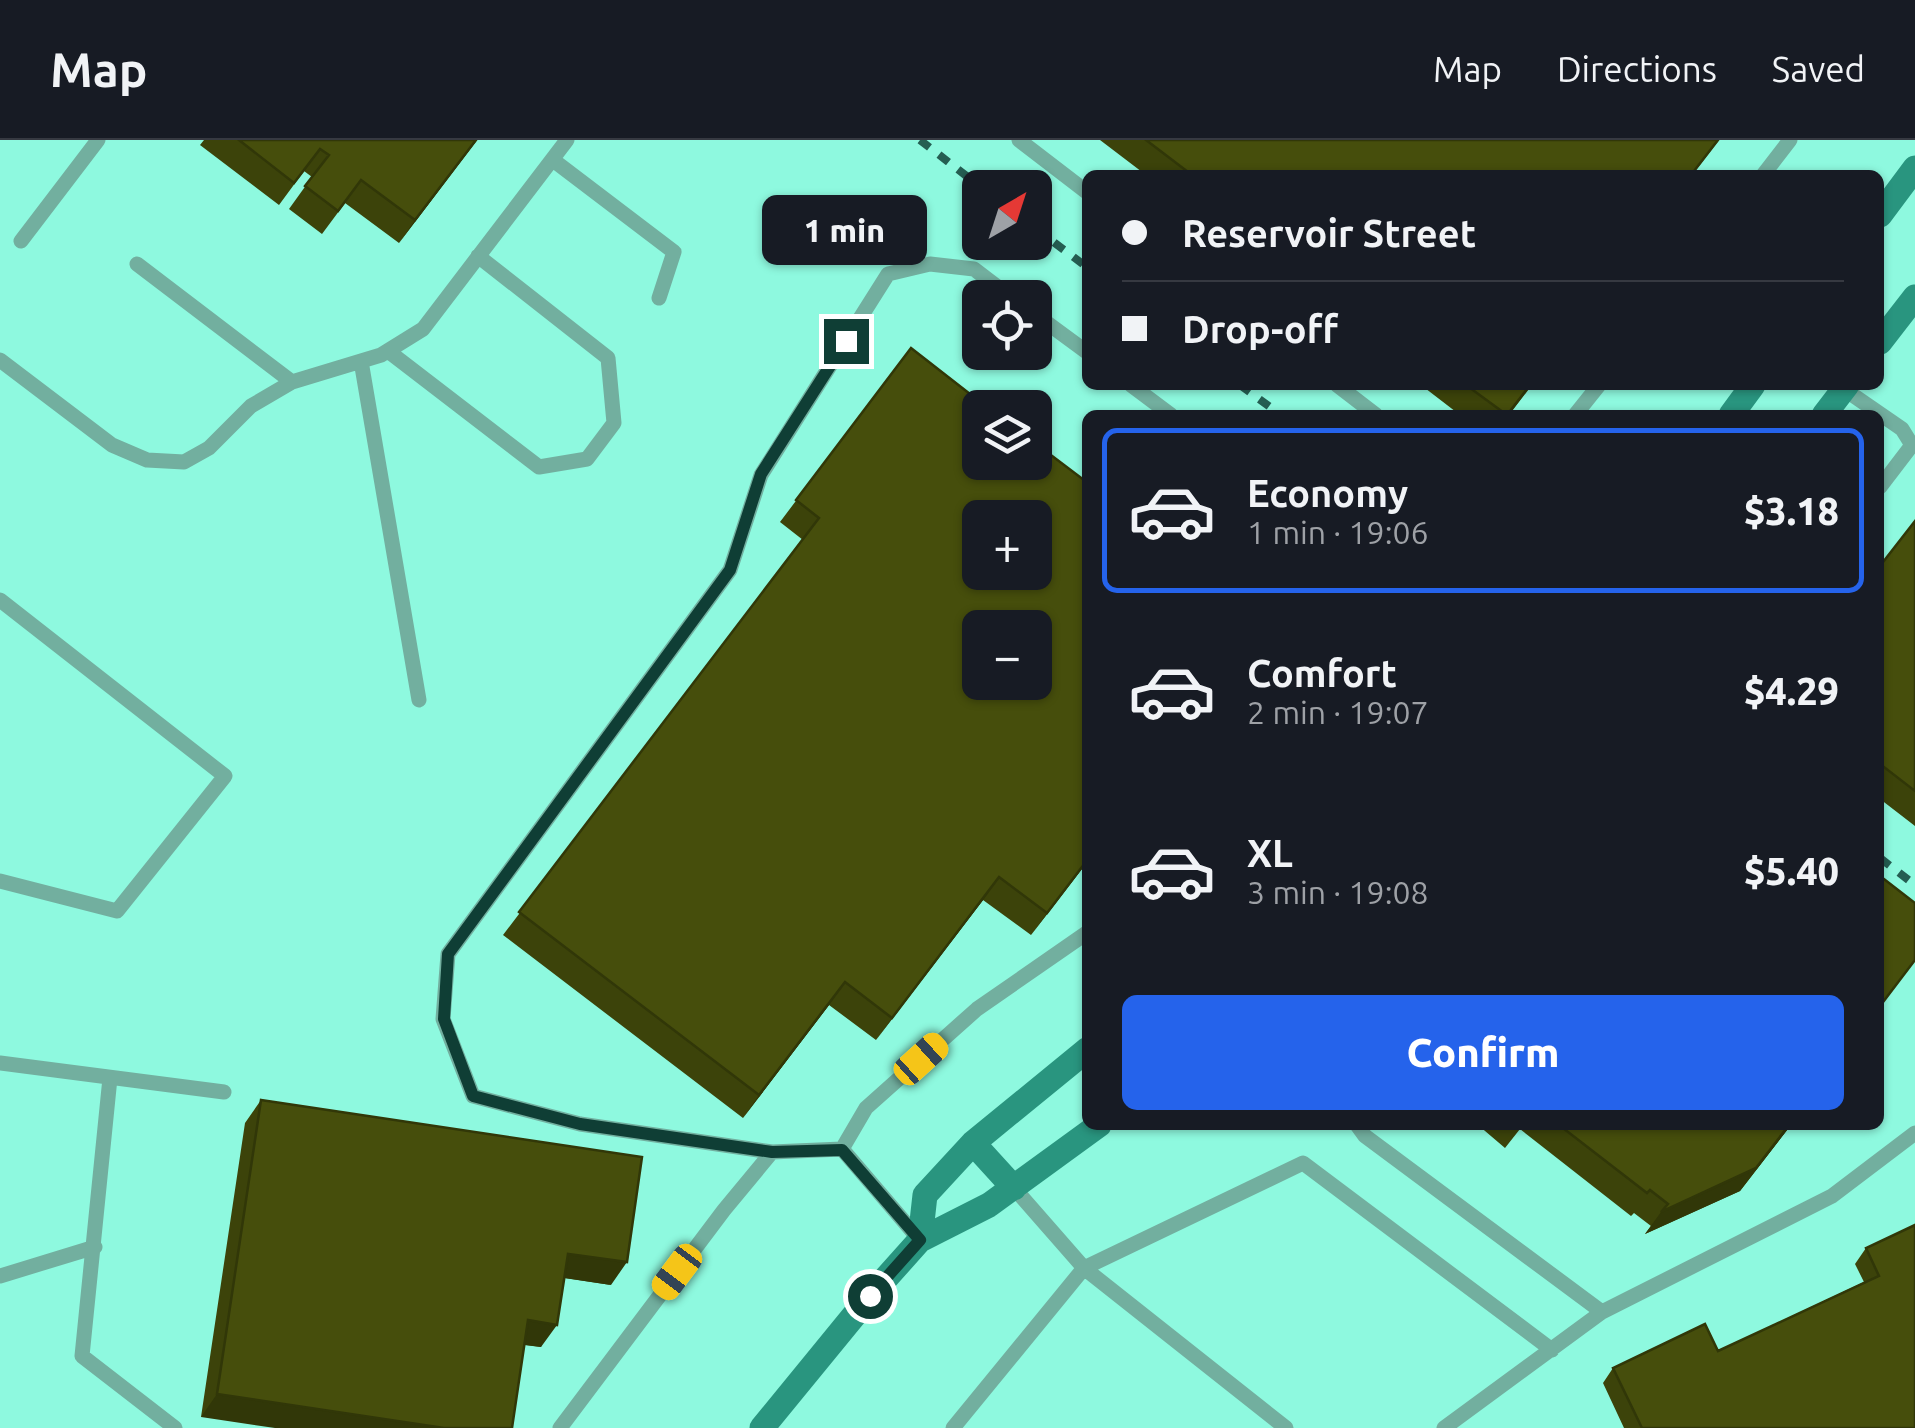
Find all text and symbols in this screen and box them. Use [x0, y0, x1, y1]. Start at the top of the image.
text: Map [50, 42, 148, 96]
text: Map [1433, 49, 1502, 89]
text: Directions [1557, 49, 1717, 89]
text: Saved [1772, 49, 1865, 89]
north arrow [962, 170, 1052, 260]
map controls [962, 170, 1052, 700]
callout: 1 min [764, 196, 928, 266]
text: 1 min [804, 212, 885, 248]
text: Reservoir Street [1182, 212, 1476, 254]
button: locate [962, 280, 1052, 370]
text: Drop-off [1182, 308, 1338, 350]
route end [824, 319, 869, 364]
button: layers [962, 390, 1052, 480]
icon: car [1127, 466, 1217, 556]
text: Economy [1247, 472, 1408, 514]
text: $3.18 [1744, 490, 1839, 532]
button: + [962, 500, 1052, 590]
text: 1 min · 19:06 [1247, 514, 1429, 550]
button: − [962, 610, 1052, 700]
icon: car [1127, 646, 1217, 736]
text: Comfort [1247, 652, 1397, 694]
text: $4.29 [1744, 670, 1839, 712]
text: 2 min · 19:07 [1247, 694, 1429, 730]
icon: car [1127, 826, 1217, 916]
text: XL [1247, 832, 1293, 874]
text: $5.40 [1744, 850, 1839, 892]
text: 3 min · 19:08 [1247, 874, 1429, 910]
button: Confirm [1122, 995, 1844, 1110]
car [889, 1028, 953, 1090]
car [647, 1239, 707, 1305]
route start [848, 1274, 893, 1319]

